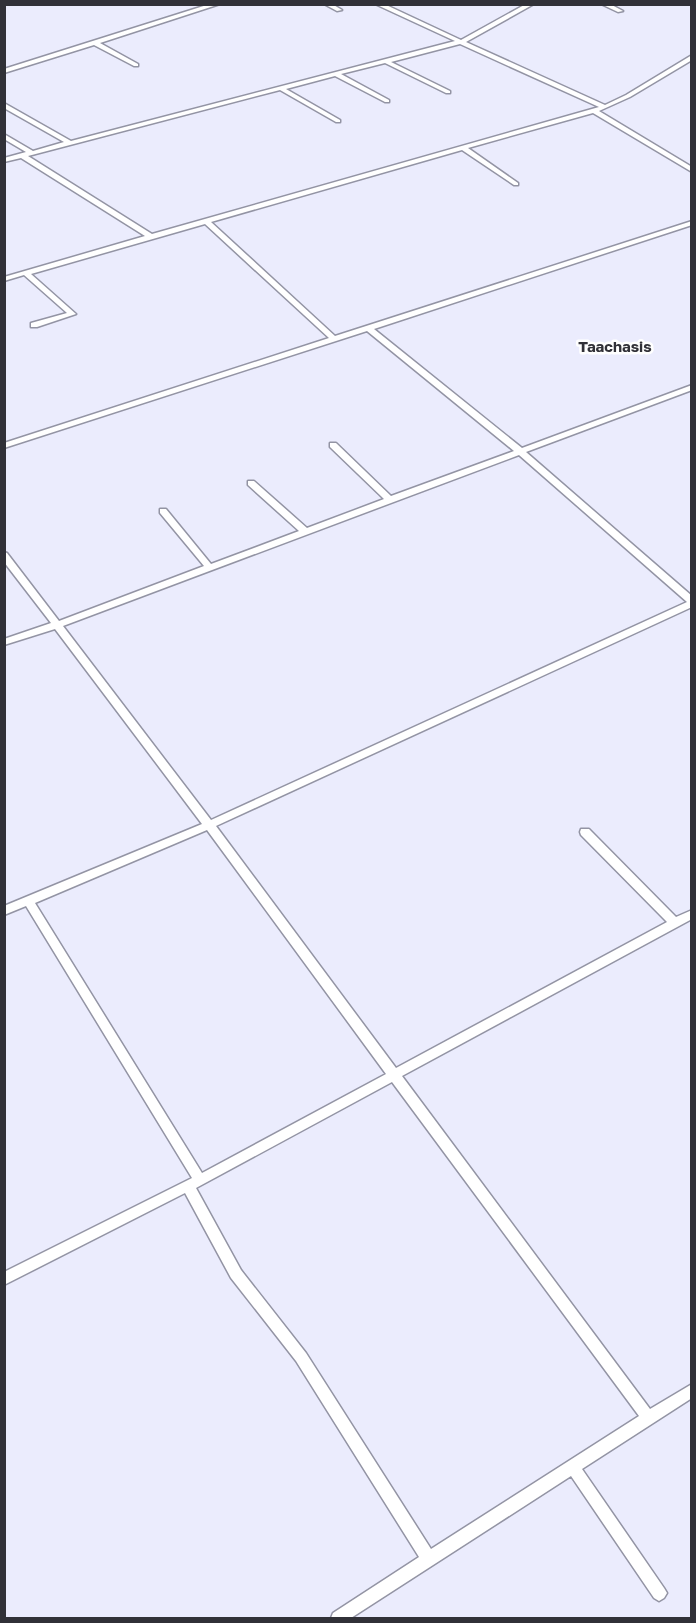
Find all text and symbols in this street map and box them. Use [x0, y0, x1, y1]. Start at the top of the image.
district label: Taachasis [578, 337, 652, 355]

